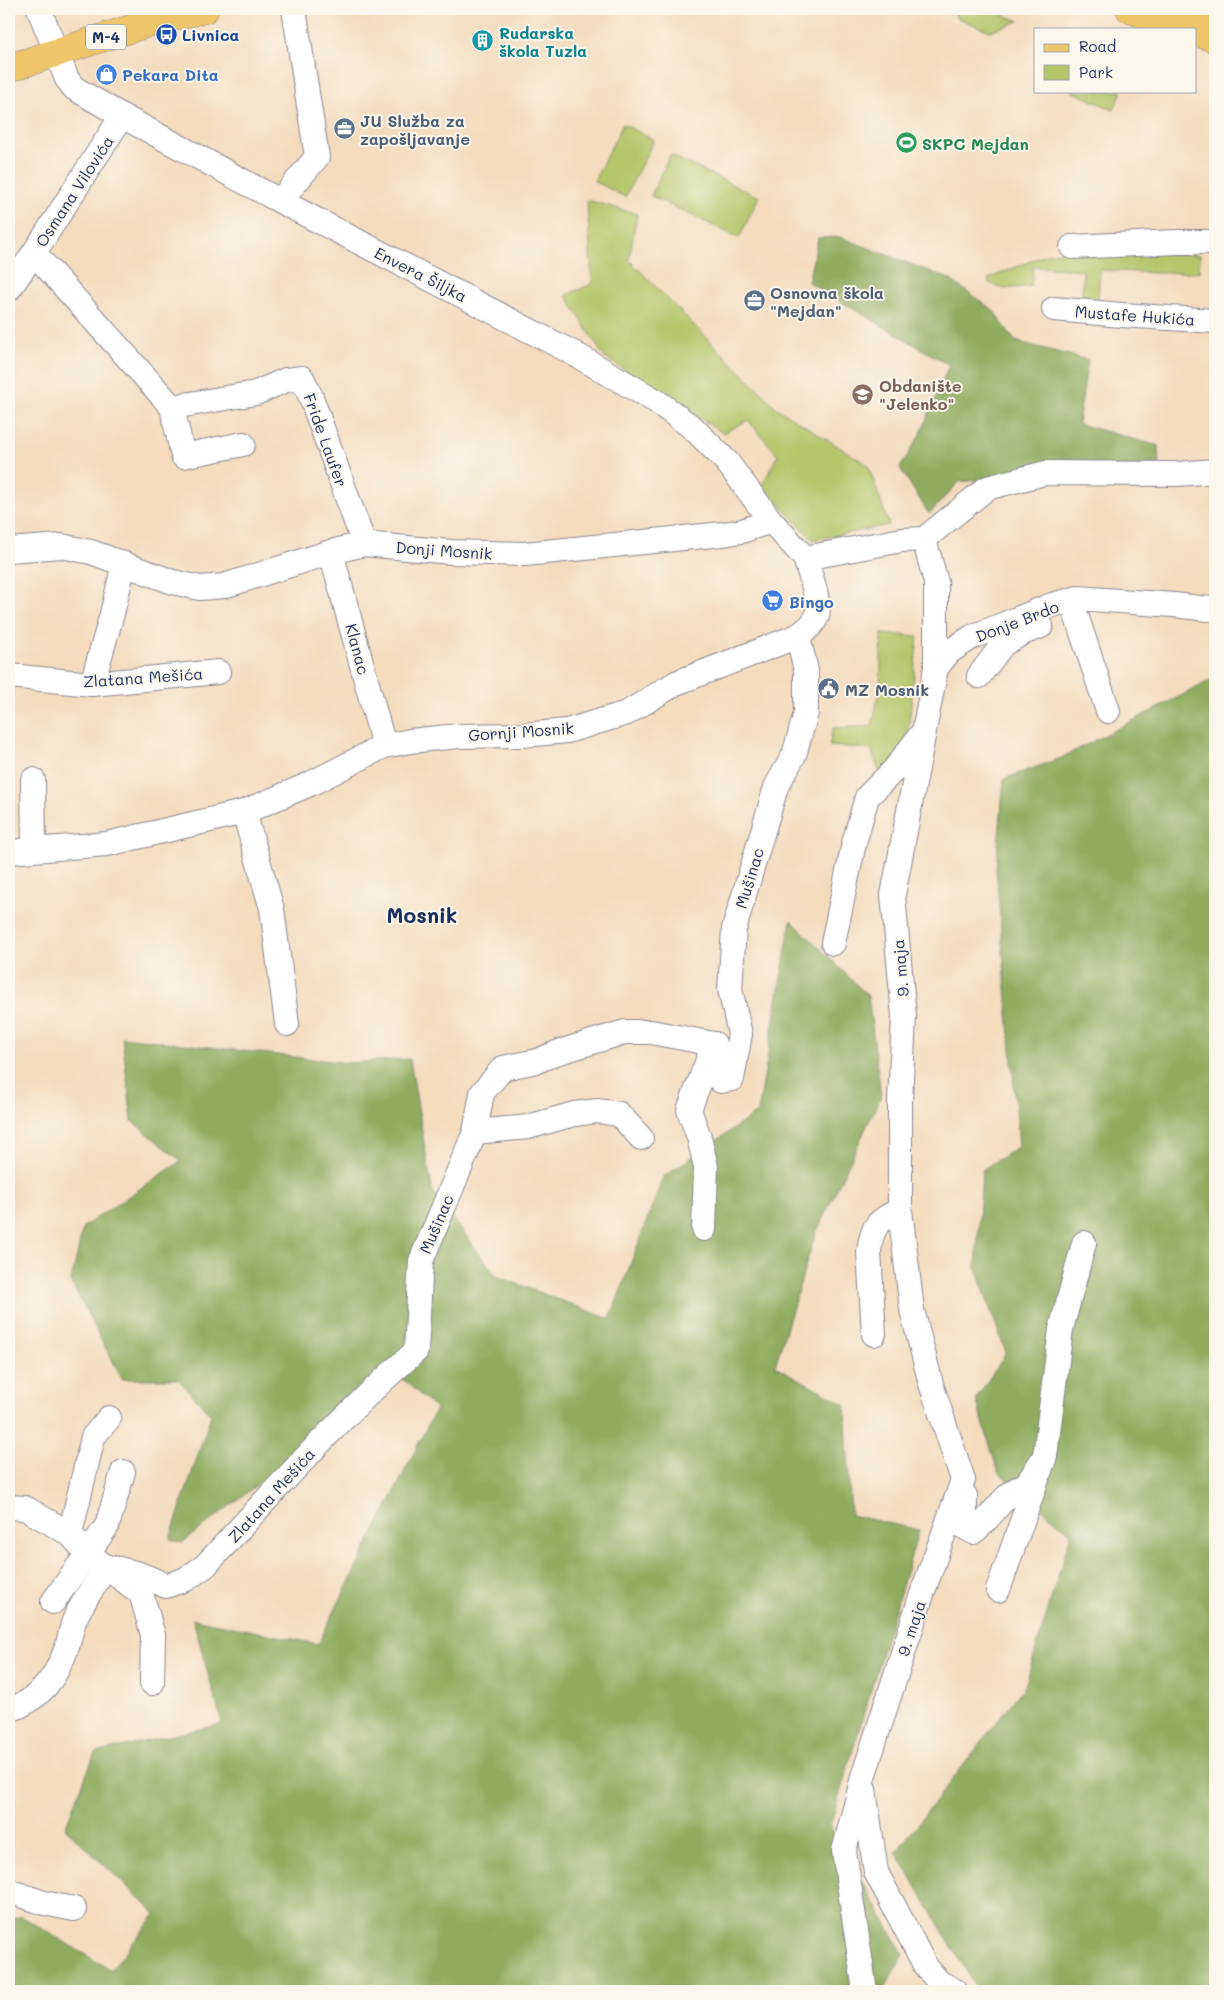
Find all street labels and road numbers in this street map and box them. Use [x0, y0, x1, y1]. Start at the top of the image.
road number: M-4 [86, 24, 126, 50]
street label: Osmana Vilovića [30, 131, 118, 251]
street label: Envera Šiljka [371, 242, 471, 306]
street label: Mustafe Hukića [1074, 300, 1196, 330]
street label: Fride Laufer [299, 390, 353, 490]
street label: Donji Mosnik [395, 536, 493, 564]
street label: Donje Brdo [972, 596, 1062, 646]
street label: Klanac [341, 621, 375, 677]
street label: Zlatana Mešića [82, 662, 204, 692]
street label: Gornji Mosnik [467, 717, 575, 745]
street label: Mušinac [730, 845, 768, 911]
street label: 9. maja [887, 938, 913, 998]
street label: Mušinac [414, 1191, 458, 1257]
street label: Zlatana Mešića [223, 1443, 319, 1547]
street label: 9. maja [892, 1597, 930, 1659]

